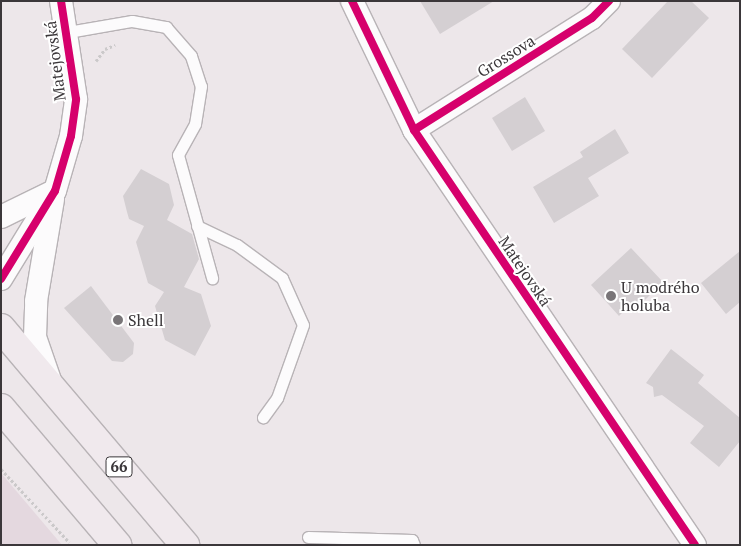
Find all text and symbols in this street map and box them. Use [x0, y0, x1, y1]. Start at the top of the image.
street label: Matejovská [41, 20, 69, 102]
street label: Grossova [474, 31, 538, 81]
street label: Matejovská [495, 232, 555, 310]
place label: U modrého holuba [621, 277, 700, 315]
marker: U modrého holuba [605, 290, 617, 302]
place label: Shell [128, 310, 164, 330]
marker: Shell [112, 314, 124, 326]
road number: 66 [105, 454, 133, 480]

